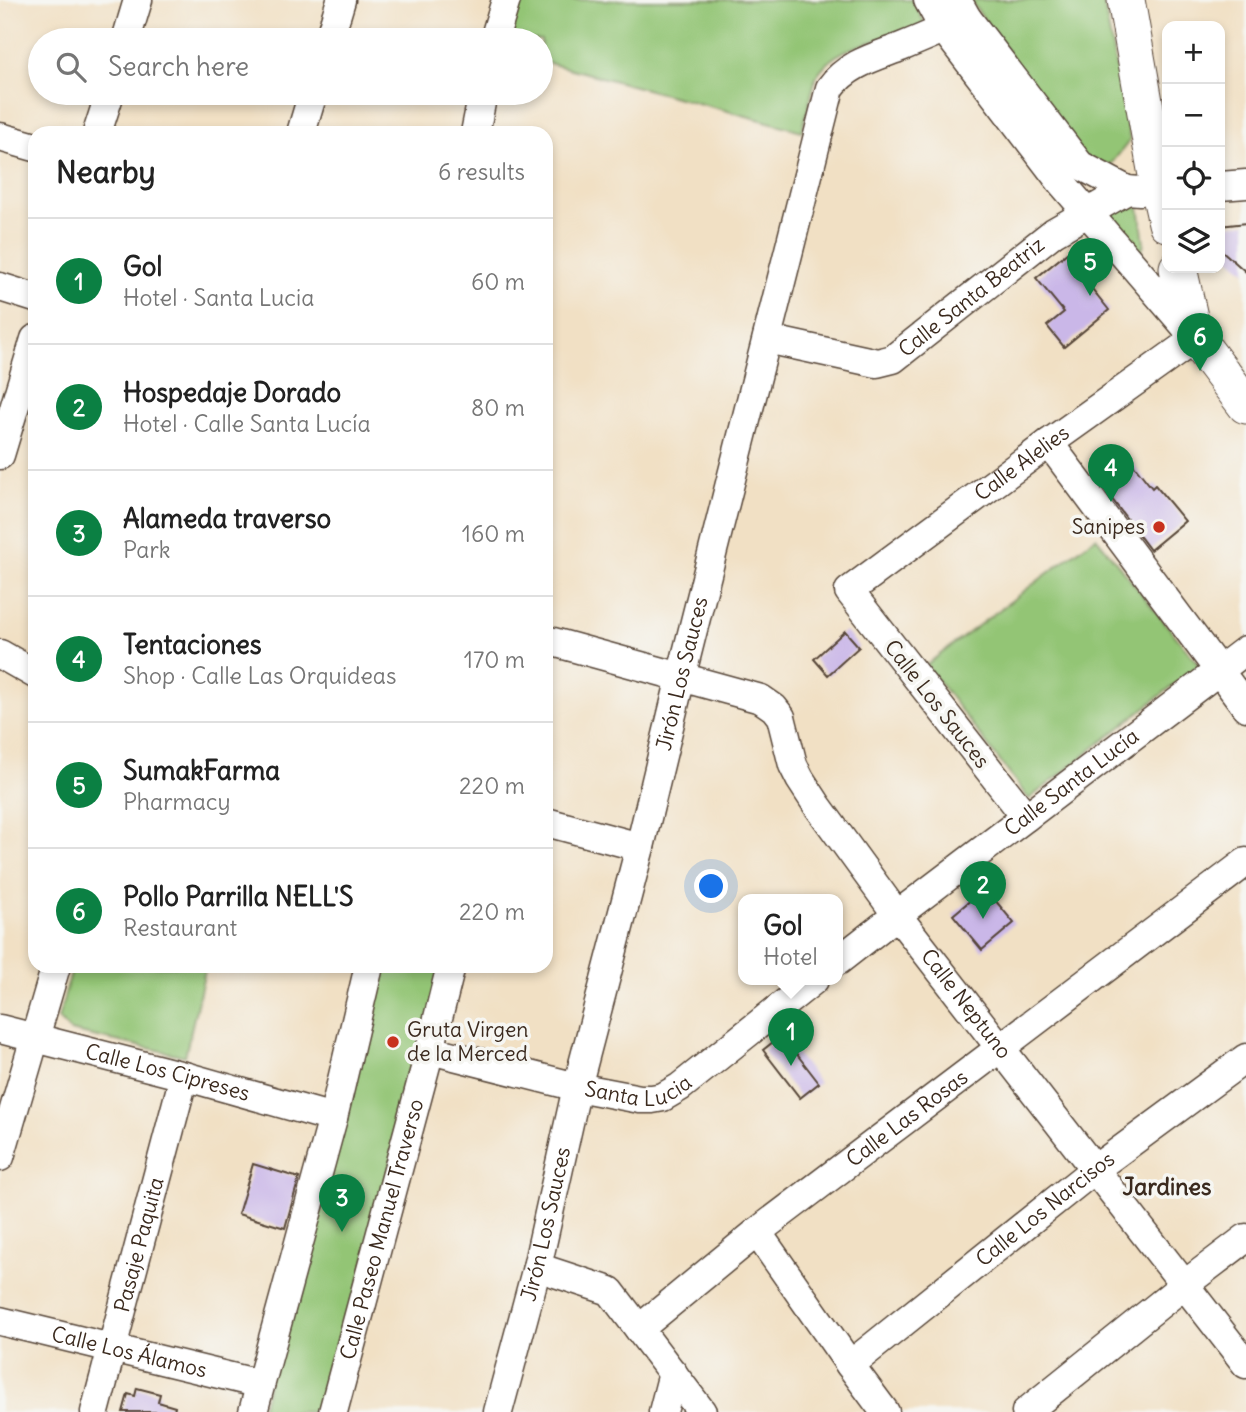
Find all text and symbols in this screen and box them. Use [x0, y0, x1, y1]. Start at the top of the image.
map controls [1162, 21, 1225, 273]
button: + [1162, 21, 1225, 84]
search box [28, 28, 553, 105]
icon: search [52, 48, 90, 86]
text: Search here [108, 50, 249, 83]
button: − [1162, 84, 1225, 147]
button: locate [1162, 147, 1225, 210]
text: Nearby [56, 153, 156, 191]
text: 6 results [438, 157, 525, 186]
button: layers [1162, 210, 1225, 273]
street label: Calle Santa Beatriz [893, 231, 1050, 363]
pin: 5 [1067, 238, 1113, 296]
text: Gol [123, 250, 162, 283]
text: 1 [74, 267, 84, 296]
text: 60 m [471, 267, 525, 296]
text: Hotel · Santa Lucia [123, 283, 314, 312]
pin: 6 [1177, 313, 1223, 371]
text: Hospedaje Dorado [123, 376, 341, 409]
text: 2 [73, 393, 85, 422]
text: 80 m [471, 393, 525, 422]
text: Hotel · Calle Santa Lucía [123, 409, 371, 438]
street label: Calle Alelies [969, 419, 1074, 507]
pin: 4 [1088, 444, 1134, 502]
text: Alameda traverso [123, 502, 331, 535]
place label: Sanipes [1072, 513, 1145, 540]
text: 3 [72, 519, 86, 548]
text: 160 m [462, 519, 525, 548]
marker: Sanipes [1151, 519, 1167, 535]
text: Park [123, 535, 171, 564]
street label: Jirón Los Sauces [650, 594, 714, 753]
text: Tentaciones [123, 628, 262, 661]
street label: Calle Los Sauces [879, 634, 996, 773]
text: 4 [72, 645, 86, 674]
text: 170 m [464, 645, 525, 674]
text: Shop · Calle Las Orquideas [123, 661, 396, 690]
street label: Calle Santa Lucía [999, 722, 1144, 842]
text: SumakFarma [123, 754, 280, 787]
text: 5 [72, 771, 86, 800]
text: 220 m [459, 771, 525, 800]
text: Pharmacy [123, 787, 231, 816]
pin: 2 [960, 861, 1006, 919]
your location [694, 869, 728, 903]
text: Pollo Parrilla NELL'S [123, 880, 353, 913]
popup [738, 894, 843, 985]
text: 6 [72, 897, 86, 926]
text: 220 m [459, 897, 525, 926]
text: Gol [763, 909, 803, 942]
text: Restaurant [123, 913, 237, 942]
text: Hotel [763, 942, 818, 971]
street label: Calle Neptuno [915, 943, 1018, 1064]
pin: 1 [768, 1008, 814, 1066]
place label: Gruta Virgen de la Merced [407, 1016, 528, 1067]
marker: Gruta Virgen de la Merced [385, 1034, 401, 1050]
street label: Calle Los Cipreses [82, 1037, 253, 1107]
street label: Calle Las Rosas [841, 1063, 973, 1173]
street label: Santa Lucia [583, 1069, 697, 1112]
street label: Calle Paseo Manuel Traverso [334, 1096, 429, 1363]
street label: Jirón Los Sauces [514, 1144, 576, 1304]
street label: Calle Los Narcisos [970, 1145, 1120, 1272]
district label: Jardines [1123, 1172, 1211, 1201]
street label: Pasaje Paquita [108, 1174, 170, 1315]
pin: 3 [319, 1174, 365, 1232]
street label: Calle Los Álamos [49, 1320, 210, 1384]

